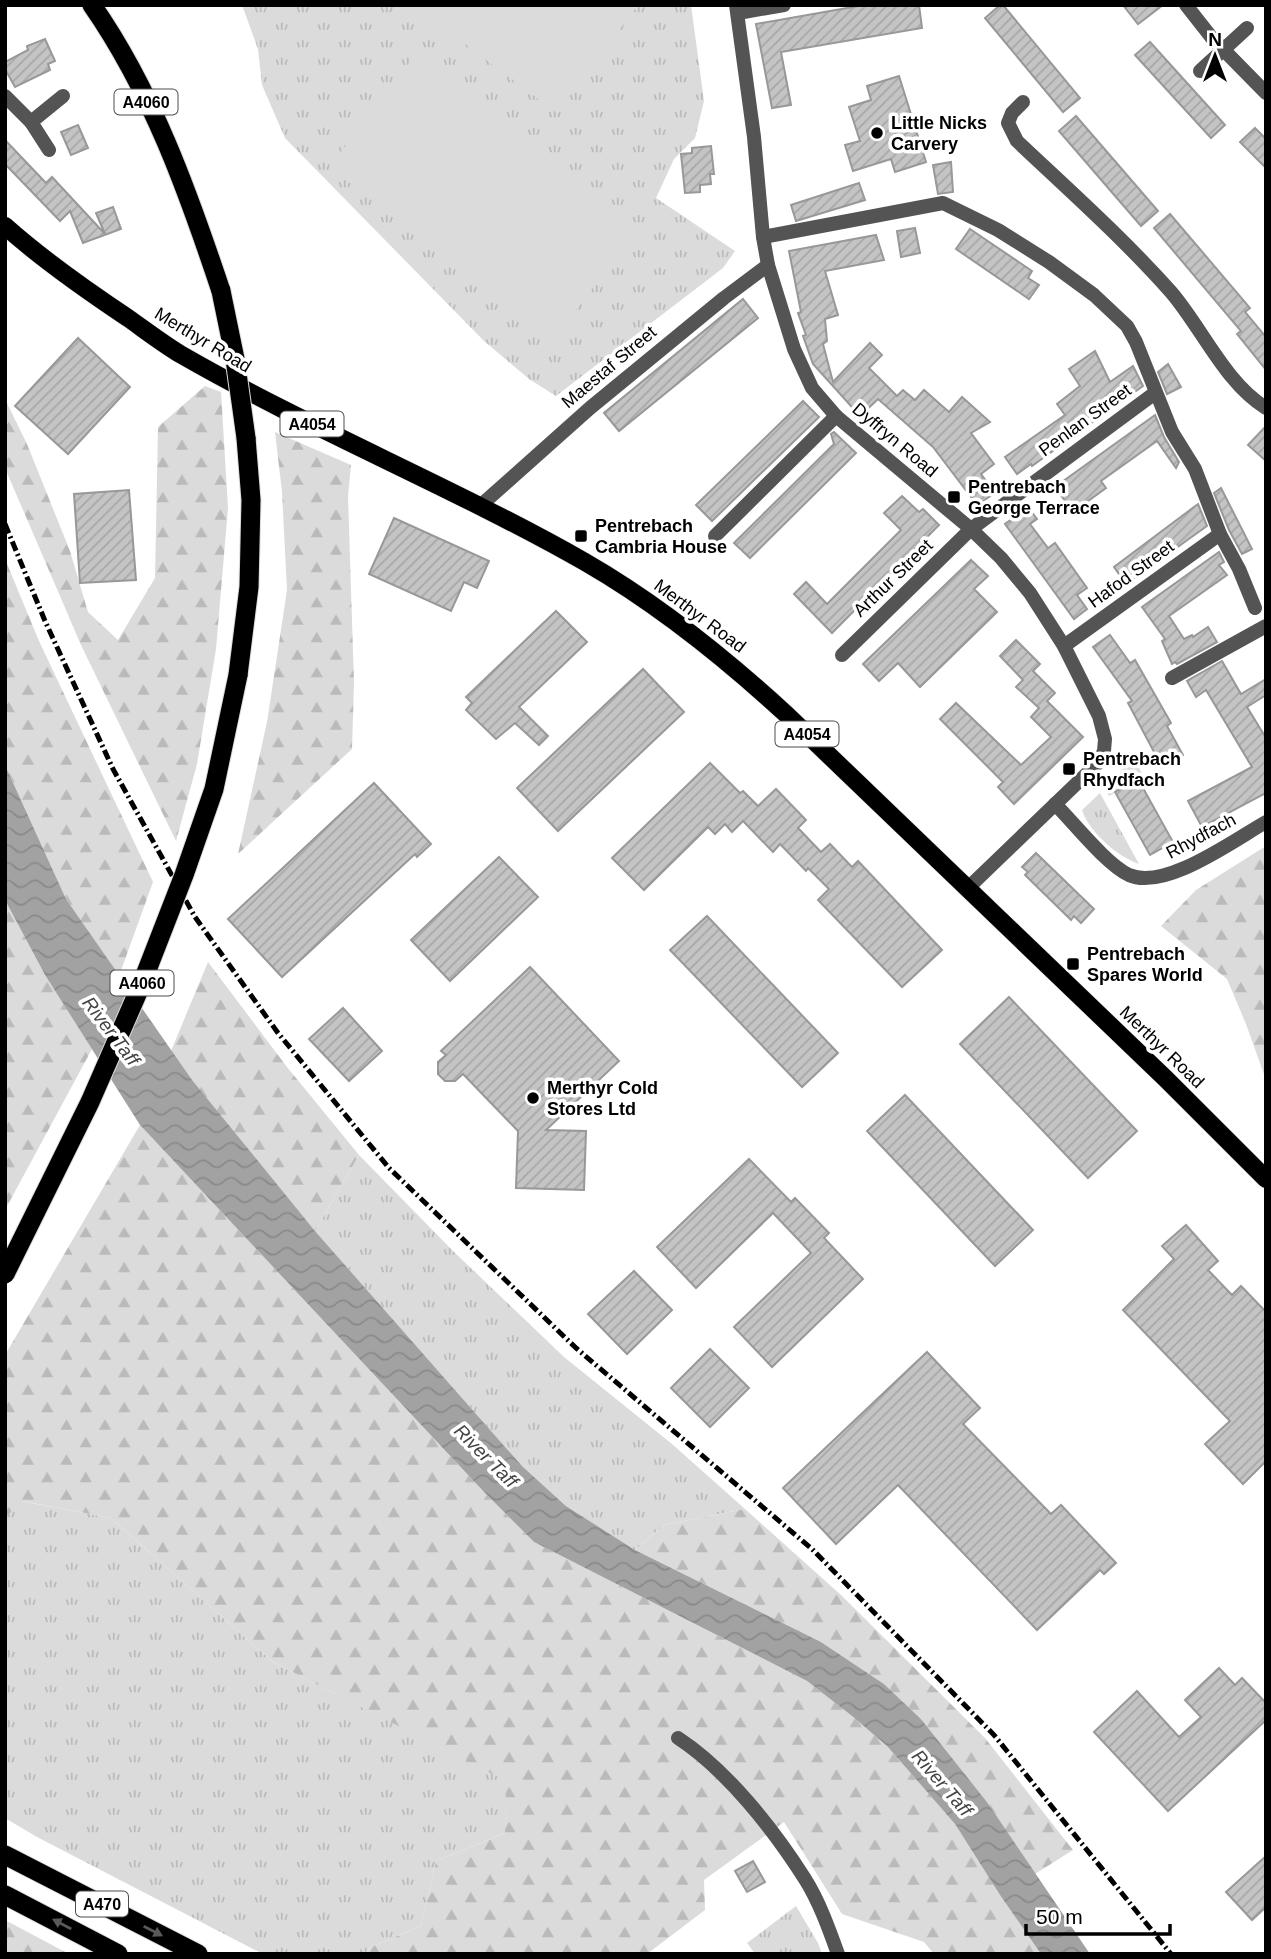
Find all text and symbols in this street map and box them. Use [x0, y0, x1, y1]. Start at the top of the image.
north arrow [1180, 21, 1250, 91]
text: N [1208, 29, 1222, 50]
road number: A4060 [114, 90, 178, 114]
place label: Little Nicks Carvery [891, 113, 987, 154]
marker: Little Nicks Carvery [869, 125, 885, 141]
street label: Merthyr Road [151, 303, 255, 377]
street label: Maestaf Street [558, 322, 660, 412]
street label: Penlan Street [1035, 380, 1135, 460]
street label: Dyffryn Road [848, 399, 942, 481]
road number: A4054 [280, 412, 344, 436]
place label: Pentrebach George Terrace [968, 477, 1100, 518]
marker: Pentrebach George Terrace [946, 489, 962, 505]
place label: Pentrebach Cambria House [595, 516, 727, 557]
marker: Pentrebach Cambria House [573, 528, 589, 544]
street label: Arthur Street [849, 535, 937, 621]
street label: Hafod Street [1084, 536, 1178, 612]
street label: Merthyr Road [650, 575, 750, 657]
road number: A4054 [776, 722, 838, 747]
place label: Pentrebach Rhydfach [1083, 749, 1181, 790]
marker: Pentrebach Rhydfach [1061, 761, 1077, 777]
street label: Rhydfach [1163, 809, 1239, 863]
place label: Pentrebach Spares World [1087, 944, 1203, 985]
marker: Pentrebach Spares World [1065, 956, 1081, 972]
road number: A4060 [110, 970, 174, 995]
water label: River Taff [78, 992, 145, 1071]
street label: Merthyr Road [1116, 1002, 1208, 1092]
place label: Merthyr Cold Stores Ltd [547, 1078, 658, 1119]
marker: Merthyr Cold Stores Ltd [525, 1090, 541, 1106]
water label: River Taff [450, 1420, 523, 1493]
water label: River Taff [908, 1746, 977, 1822]
road number: A470 [76, 1892, 128, 1916]
scale bar [1026, 1892, 1170, 1936]
text: 50 m [1036, 1905, 1083, 1928]
one-way arrow [52, 1919, 72, 1930]
one-way arrow [143, 1925, 163, 1936]

